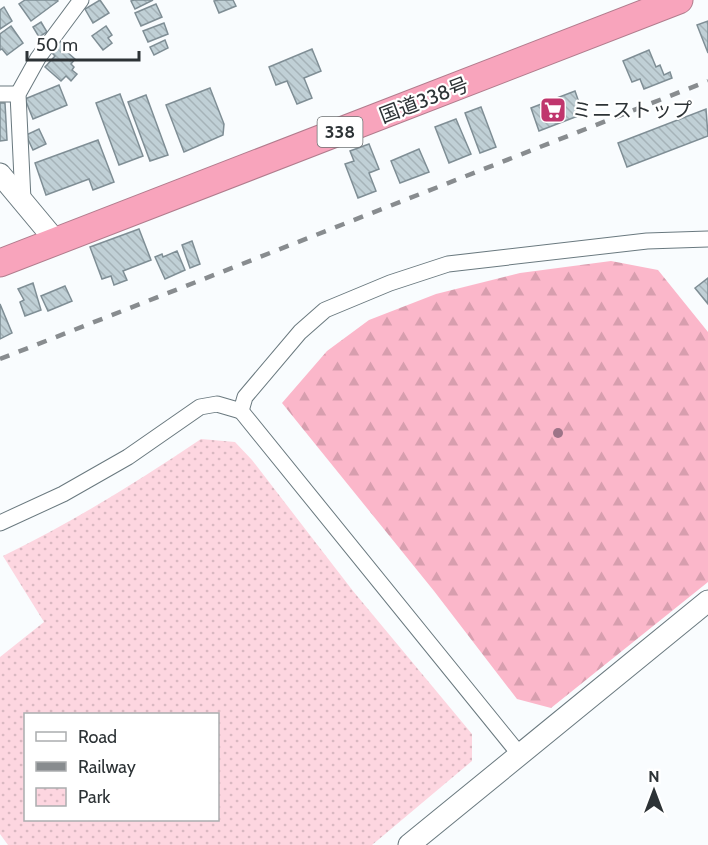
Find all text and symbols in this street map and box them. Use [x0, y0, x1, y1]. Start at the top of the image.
scale bar [27, 24, 140, 62]
text: 50 m [36, 34, 78, 56]
street label: 国道338号 [376, 72, 472, 128]
supermarket icon: ミニストップ [538, 95, 568, 125]
place label: ミニストップ [572, 98, 692, 122]
road number: 338 [318, 117, 362, 147]
legend [24, 713, 219, 821]
text: Road [78, 726, 117, 748]
text: Railway [78, 756, 136, 778]
north arrow [624, 761, 684, 821]
text: N [648, 767, 660, 786]
text: Park [78, 786, 111, 808]

